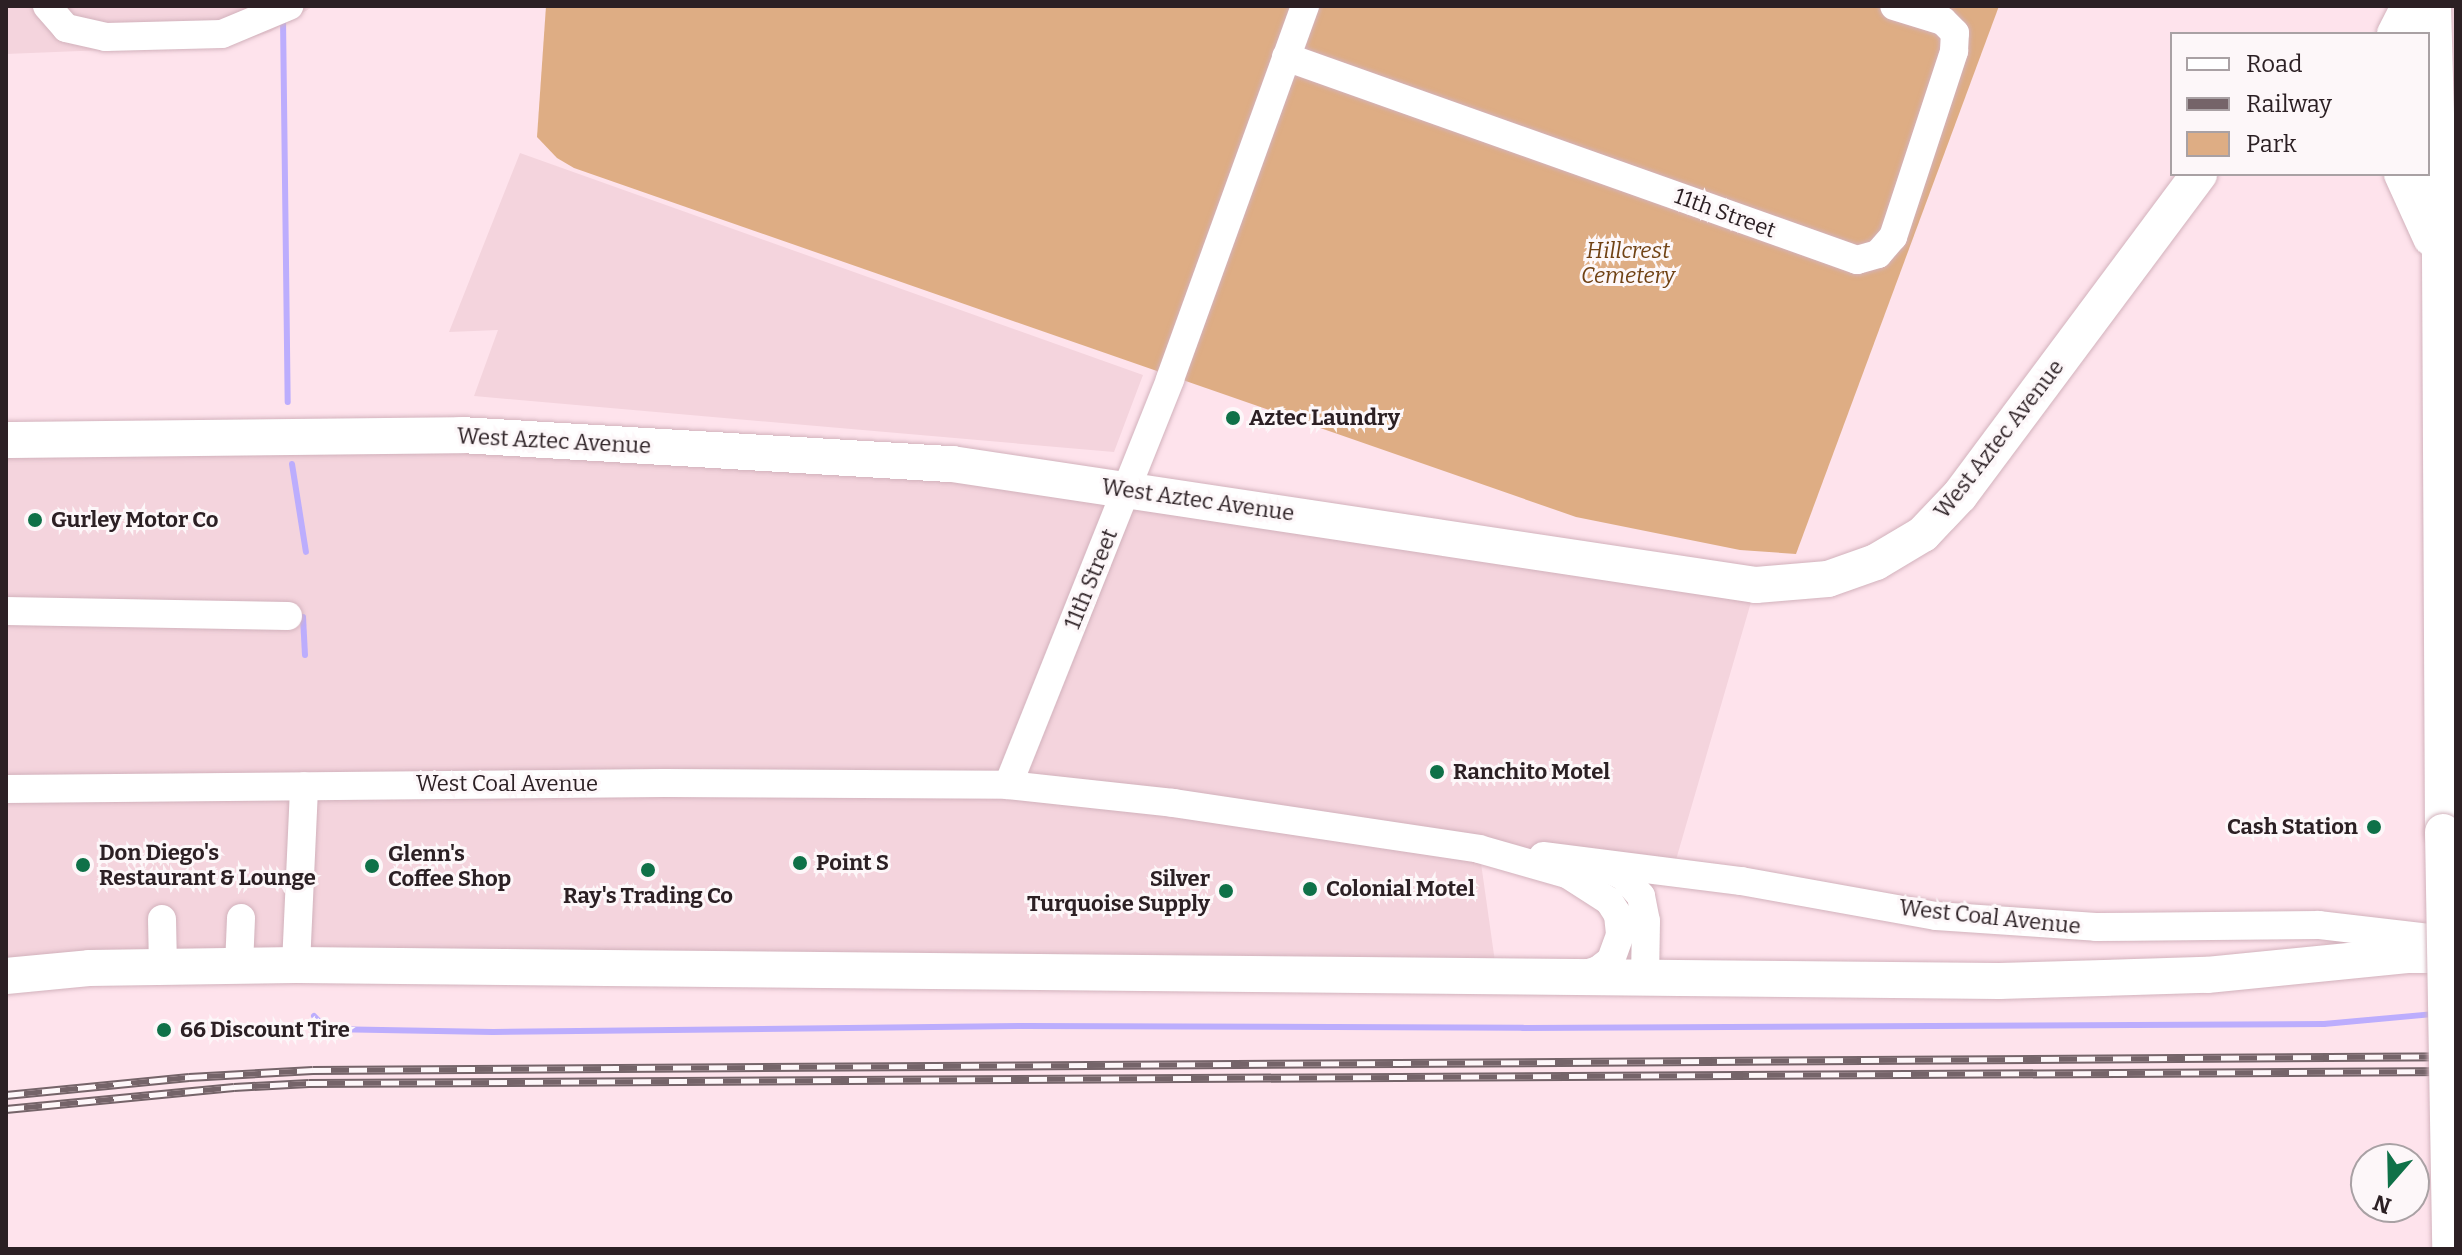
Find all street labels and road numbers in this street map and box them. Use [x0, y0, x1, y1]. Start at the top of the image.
street label: 11th Street [1671, 183, 1779, 243]
street label: West Aztec Avenue [1929, 354, 2069, 524]
street label: West Aztec Avenue [456, 423, 652, 459]
street label: West Aztec Avenue [1100, 473, 1296, 527]
street label: 11th Street [1059, 525, 1123, 633]
street label: West Coal Avenue [416, 771, 598, 797]
street label: West Coal Avenue [1898, 894, 2082, 940]

